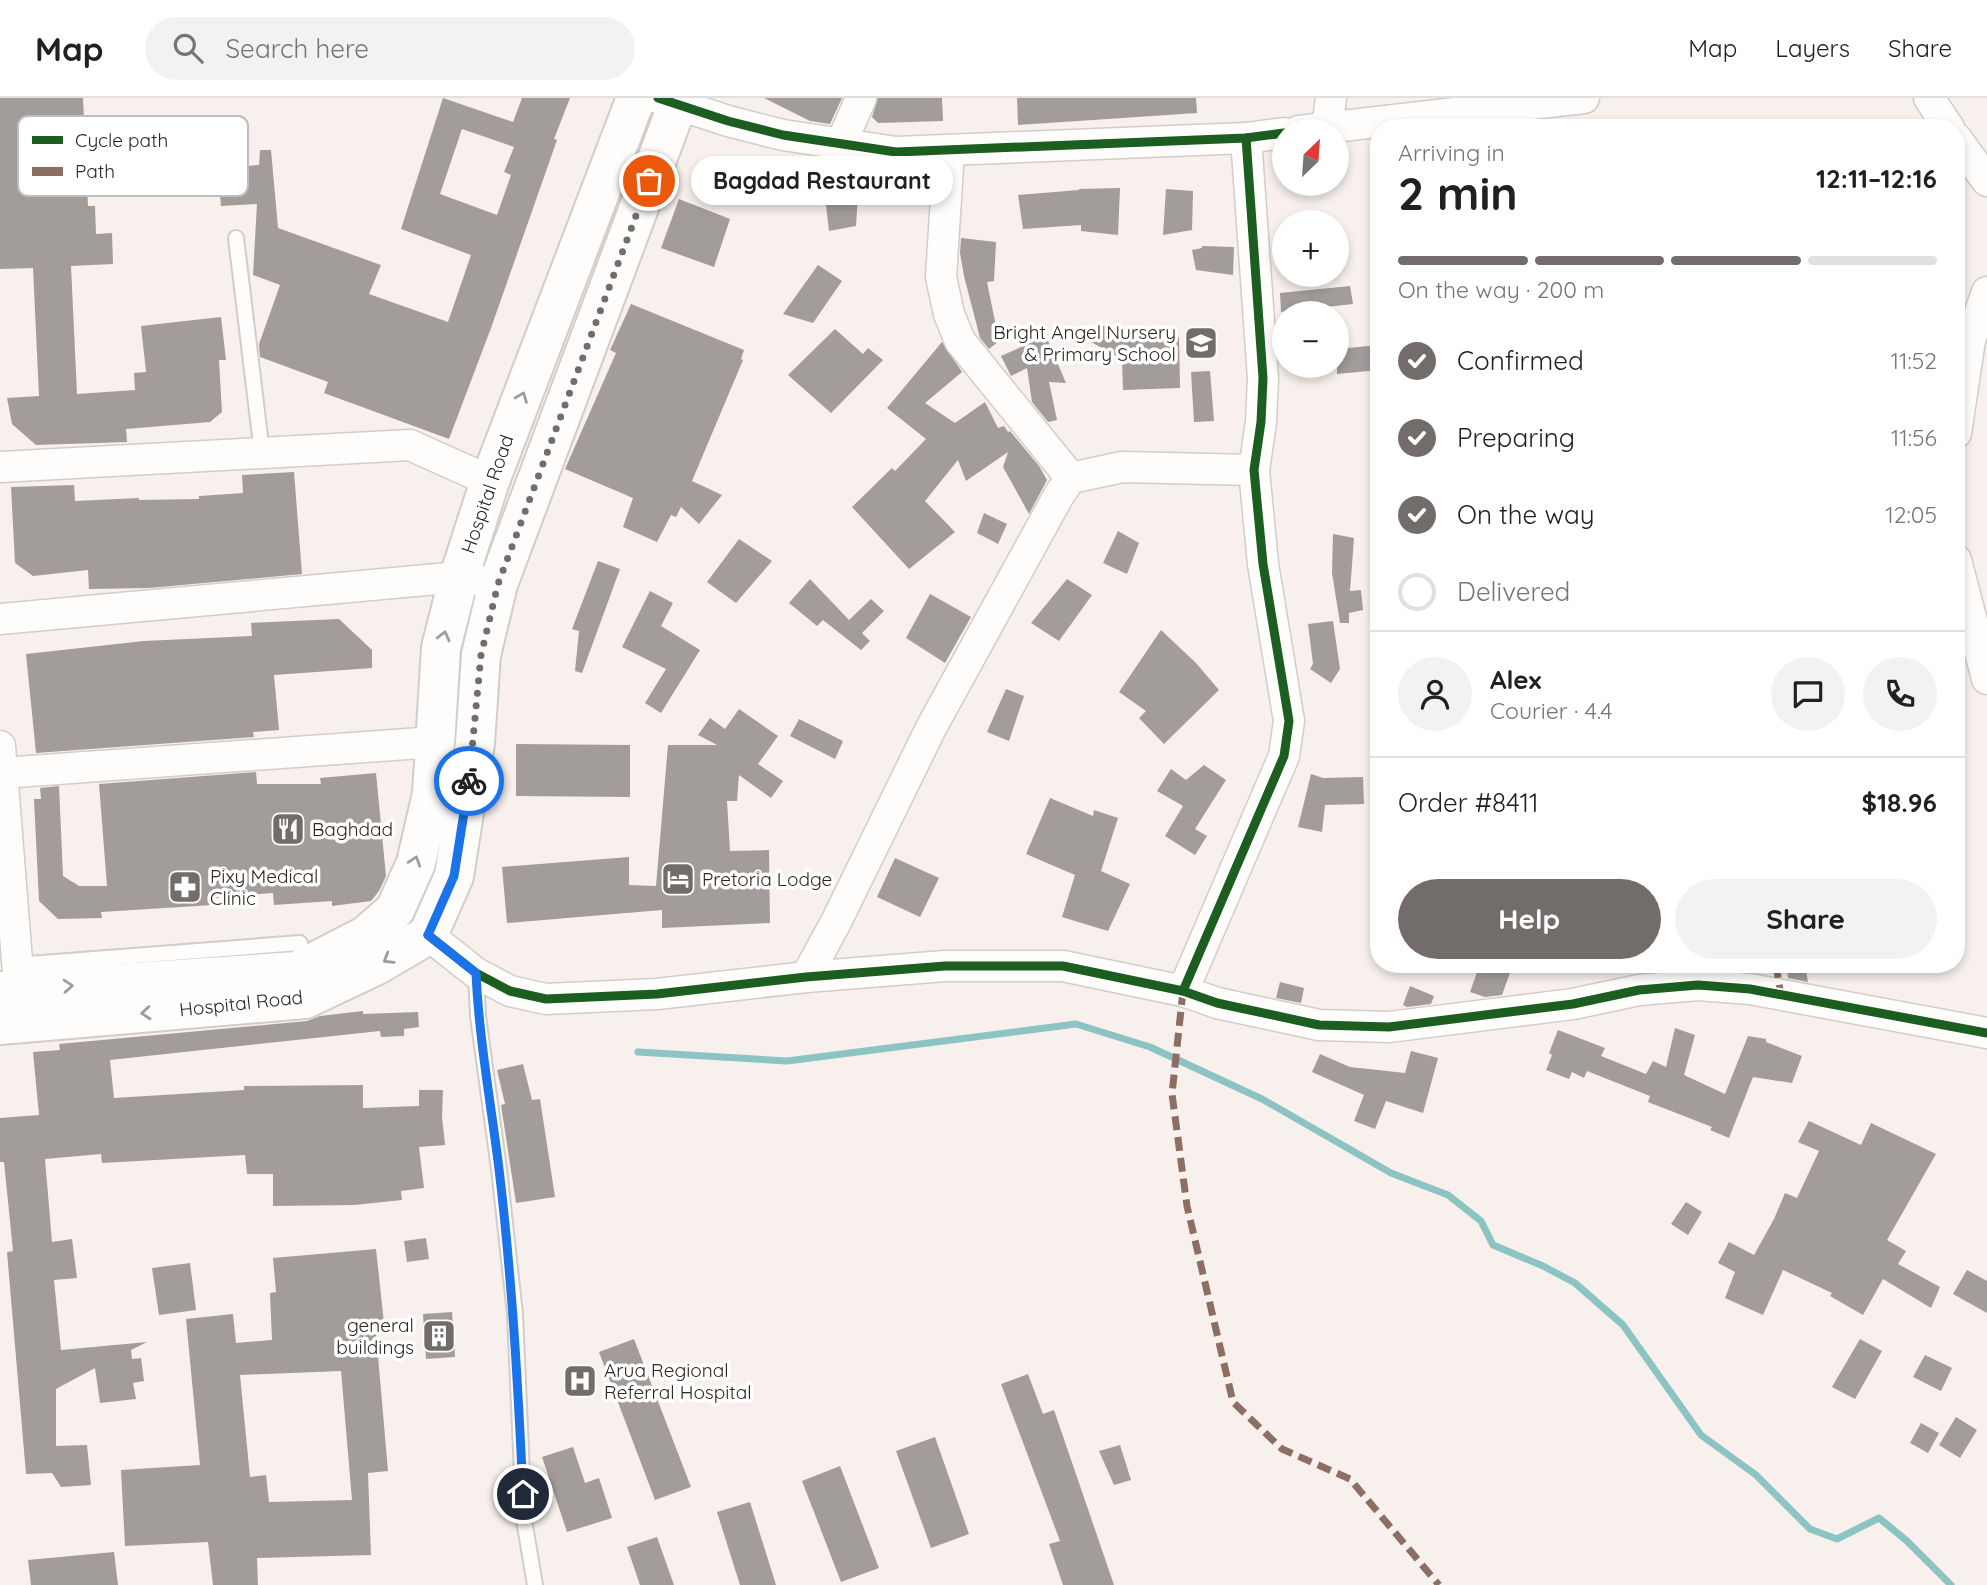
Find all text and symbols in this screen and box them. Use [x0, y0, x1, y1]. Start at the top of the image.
search box [145, 17, 635, 80]
text: Map [35, 28, 103, 69]
icon: search [169, 29, 207, 67]
text: Search here [225, 32, 369, 65]
text: Map [1688, 33, 1737, 63]
text: Layers [1775, 33, 1850, 63]
text: Share [1888, 33, 1952, 63]
legend [18, 116, 248, 196]
north arrow [1272, 119, 1349, 196]
map controls [1272, 119, 1349, 378]
text: Cycle path [75, 128, 168, 152]
text: Arriving in [1398, 138, 1505, 167]
pin [619, 151, 679, 211]
callout: Bagdad Restaurant [691, 156, 954, 206]
text: Path [75, 159, 115, 183]
icon: bag [630, 162, 668, 200]
text: 12:11–12:16 [1816, 162, 1937, 195]
text: 2 min [1398, 164, 1518, 222]
text: Bagdad Restaurant [713, 166, 931, 195]
button: + [1272, 210, 1349, 287]
text: On the way · 200 m [1398, 275, 1604, 304]
button: − [1272, 301, 1349, 378]
place label: Bright Angel Nursery & Primary School [993, 320, 1176, 366]
school or university icon: Bright Angel Nursery & Primary School [1182, 324, 1220, 362]
icon: check [1398, 342, 1436, 380]
text: Confirmed [1457, 344, 1584, 377]
text: 11:52 [1890, 346, 1937, 375]
one-way arrow [514, 391, 528, 403]
icon: check [1398, 419, 1436, 457]
text: Preparing [1457, 421, 1575, 454]
text: 11:56 [1891, 423, 1937, 452]
street label: Hospital Road [455, 431, 519, 557]
icon: check [1398, 496, 1436, 534]
text: On the way [1457, 498, 1595, 531]
text: 12:05 [1885, 500, 1937, 529]
text: Delivered [1457, 575, 1570, 608]
one-way arrow [436, 630, 450, 642]
button: person [1398, 657, 1472, 731]
button: chat [1771, 657, 1845, 731]
button: phone [1863, 657, 1937, 731]
text: Alex [1490, 663, 1541, 696]
text: Courier · 4.4 [1490, 696, 1612, 725]
courier [434, 746, 504, 816]
icon: bike [450, 762, 488, 800]
text: Order #8411 [1398, 786, 1539, 819]
text: $18.96 [1861, 786, 1937, 819]
restaurant icon: Baghdad [269, 810, 307, 848]
place label: Baghdad [312, 817, 393, 841]
one-way arrow [407, 855, 422, 867]
hotel icon: Pretoria Lodge [659, 860, 697, 898]
place label: Pixy Medical Clinic [210, 864, 318, 910]
place label: Pretoria Lodge [702, 867, 832, 891]
pharmacy icon: Pixy Medical Clinic [166, 868, 204, 906]
button: Help [1398, 879, 1661, 959]
button: Share [1675, 879, 1937, 959]
one-way arrow [383, 951, 396, 964]
one-way arrow [63, 979, 74, 994]
street label: Hospital Road [178, 985, 304, 1021]
one-way arrow [140, 1005, 151, 1020]
place label: general buildings [336, 1313, 414, 1359]
building icon: general buildings [420, 1317, 458, 1355]
place label: Arua Regional Referral Hospital [604, 1358, 752, 1404]
hospital icon: Arua Regional Referral Hospital [561, 1362, 599, 1400]
pin [493, 1464, 553, 1524]
icon: home [504, 1475, 542, 1513]

